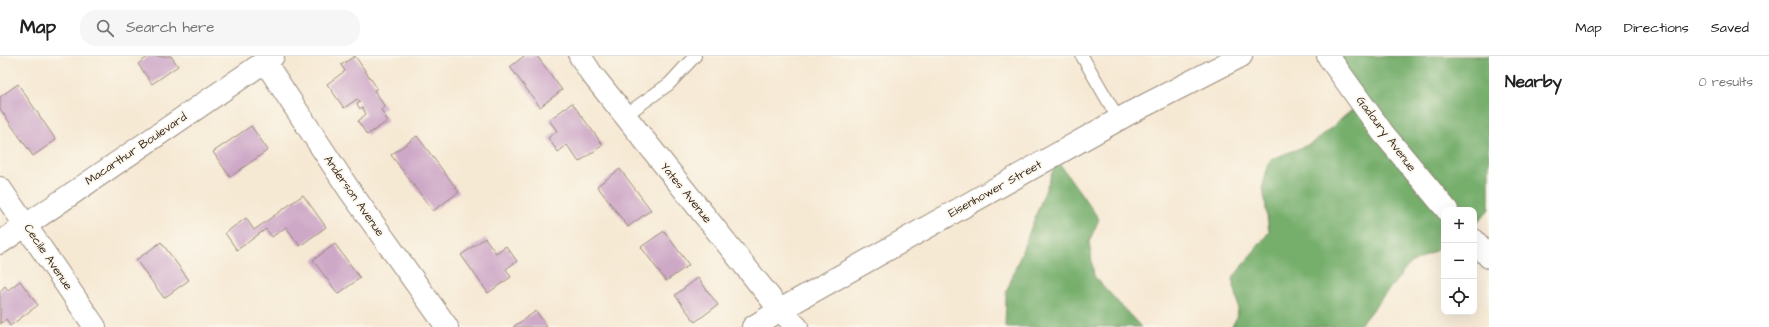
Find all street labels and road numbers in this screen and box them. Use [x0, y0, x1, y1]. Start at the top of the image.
street label: Gadoury Avenue [1351, 93, 1420, 176]
street label: Macarthur Boulevard [82, 109, 190, 189]
street label: Anderson Avenue [320, 152, 389, 240]
street label: Eisenhower Street [945, 156, 1045, 222]
street label: Yates Avenue [656, 159, 716, 227]
street label: Cecile Avenue [20, 221, 77, 294]

